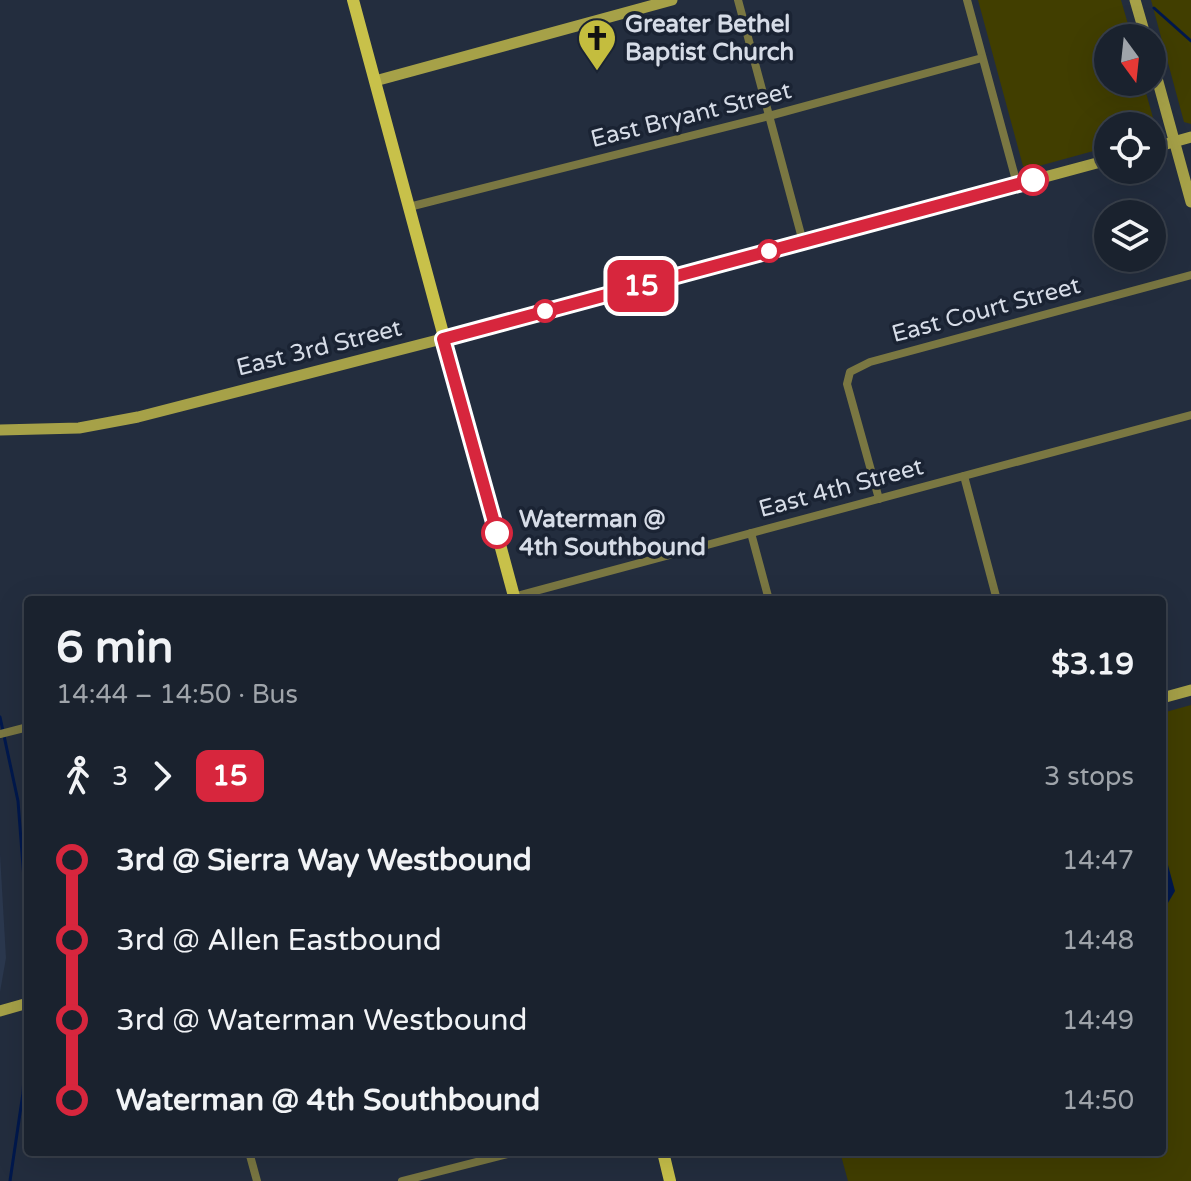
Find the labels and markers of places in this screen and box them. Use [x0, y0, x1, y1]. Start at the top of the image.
place label: Greater Bethel Baptist Church [625, 10, 794, 67]
church icon: Greater Bethel Baptist Church [576, 17, 618, 72]
unlabelled marker [1018, 165, 1048, 195]
unlabelled marker [758, 240, 780, 262]
unlabelled marker [534, 300, 556, 322]
place label: Waterman @ 4th Southbound [519, 505, 706, 562]
marker: Waterman @ 4th Southbound [482, 518, 512, 548]

